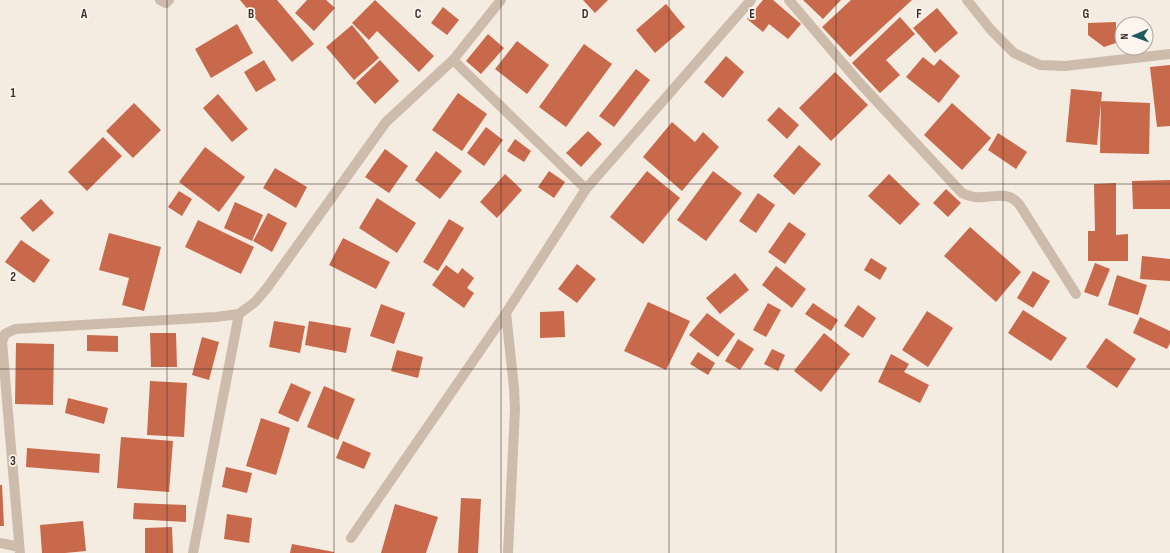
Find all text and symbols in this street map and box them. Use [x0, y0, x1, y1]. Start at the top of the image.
text: A [80, 6, 88, 22]
text: B [248, 6, 254, 22]
text: C [415, 6, 422, 22]
text: D [582, 6, 589, 22]
text: E [749, 6, 755, 22]
text: F [916, 6, 922, 22]
text: G [1083, 6, 1090, 22]
north arrow [1114, 16, 1154, 56]
text: N [1118, 33, 1131, 39]
text: 1 [10, 85, 16, 101]
text: 2 [10, 269, 16, 285]
text: 3 [10, 453, 16, 469]

